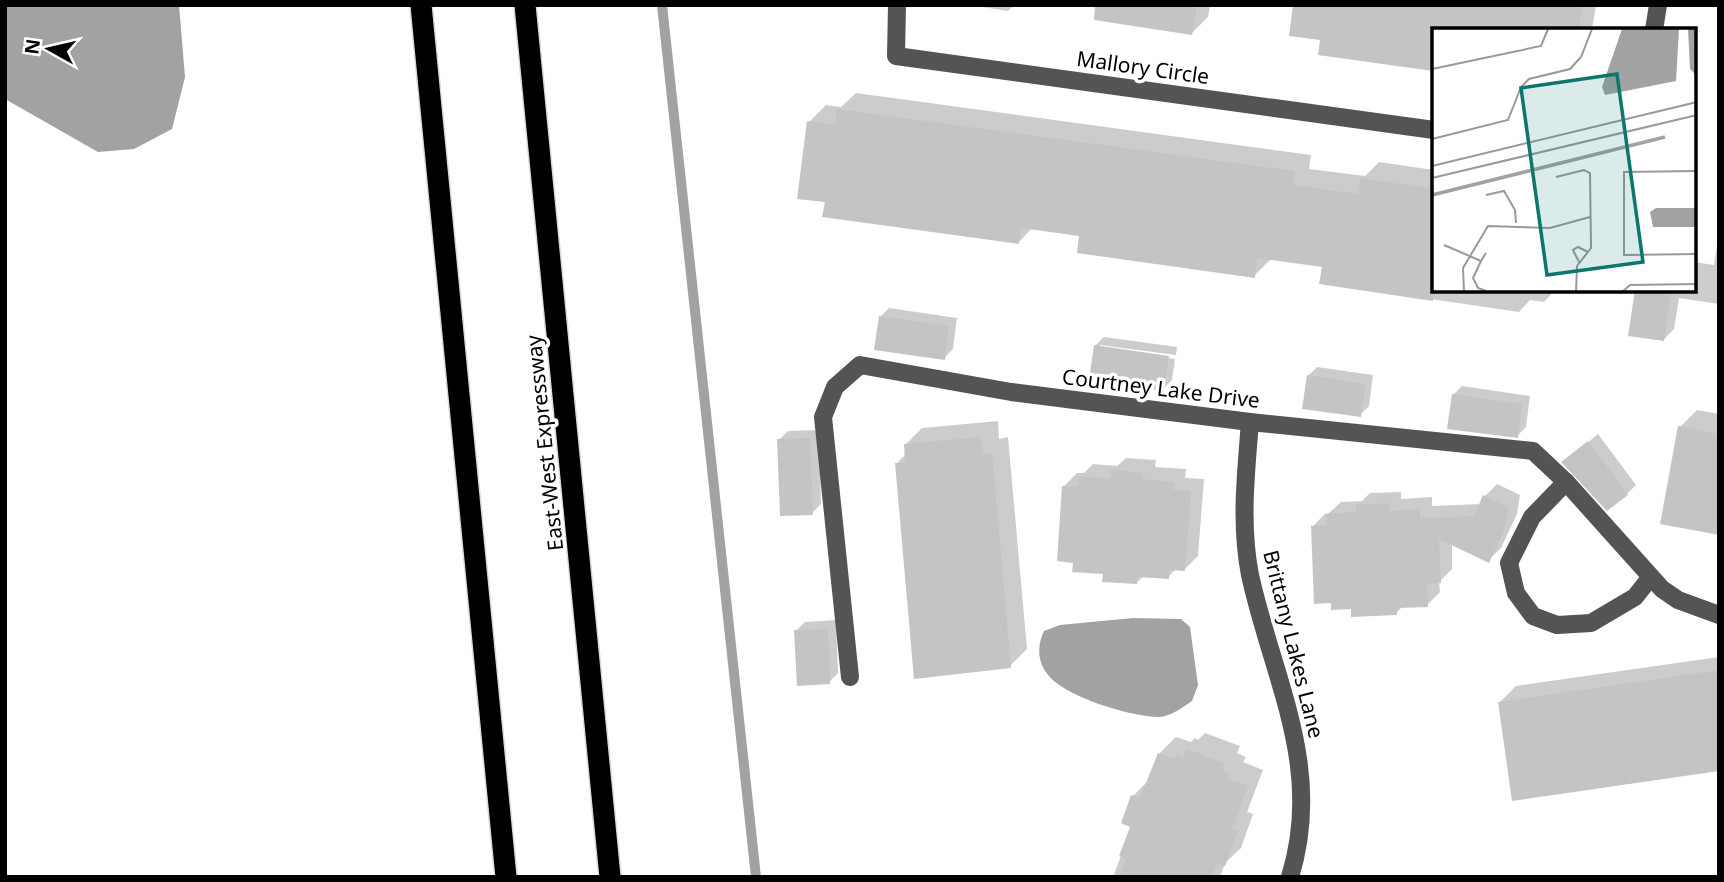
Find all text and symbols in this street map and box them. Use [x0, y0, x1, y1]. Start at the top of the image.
north arrow [14, 14, 84, 84]
inset map [1432, 28, 1696, 292]
text: N [18, 37, 46, 56]
street label: Mallory Circle [1075, 44, 1211, 90]
street label: East-West Expressway [519, 333, 569, 552]
street label: Courtney Lake Drive [1061, 362, 1261, 414]
street label: Brittany Lakes Lane [1257, 547, 1331, 741]

